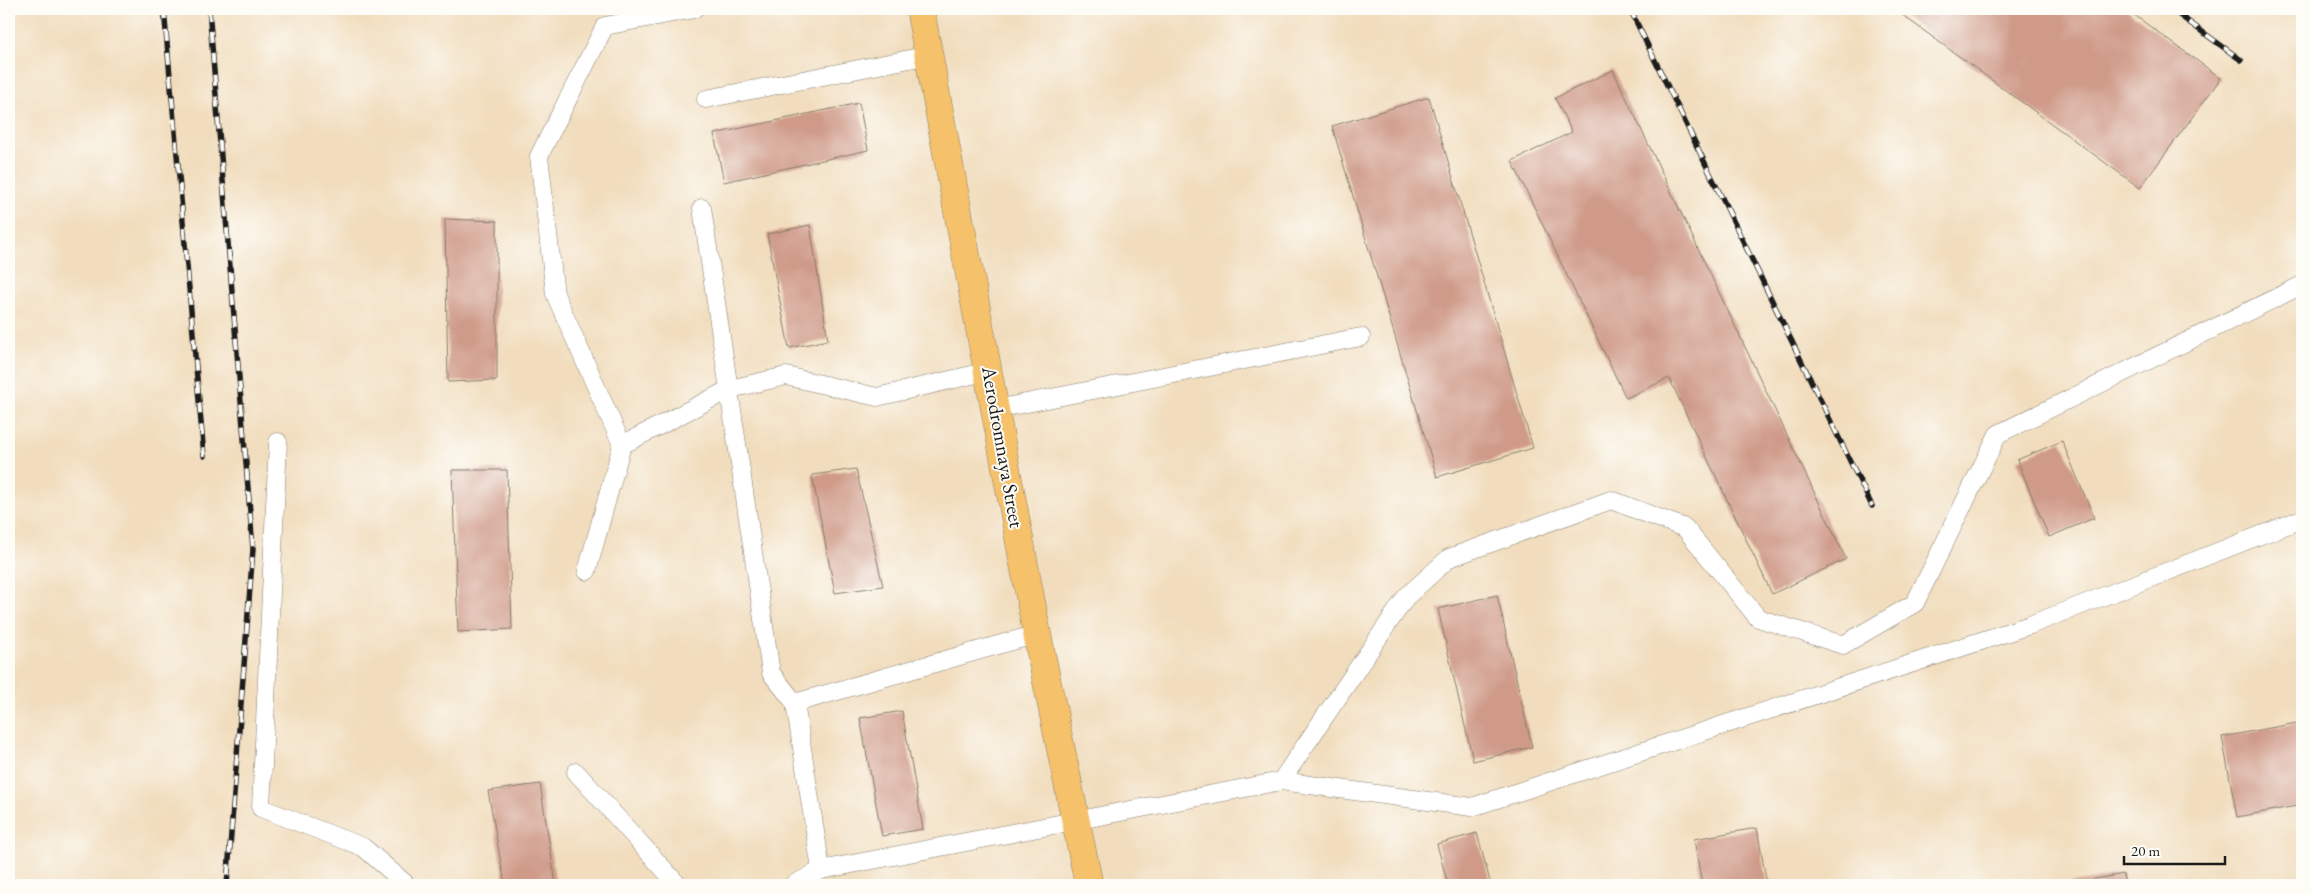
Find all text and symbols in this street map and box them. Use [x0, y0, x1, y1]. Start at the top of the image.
street label: Aerodromnaya Street [976, 363, 1030, 530]
scale bar [2124, 834, 2225, 866]
text: 20 m [2131, 841, 2160, 860]

